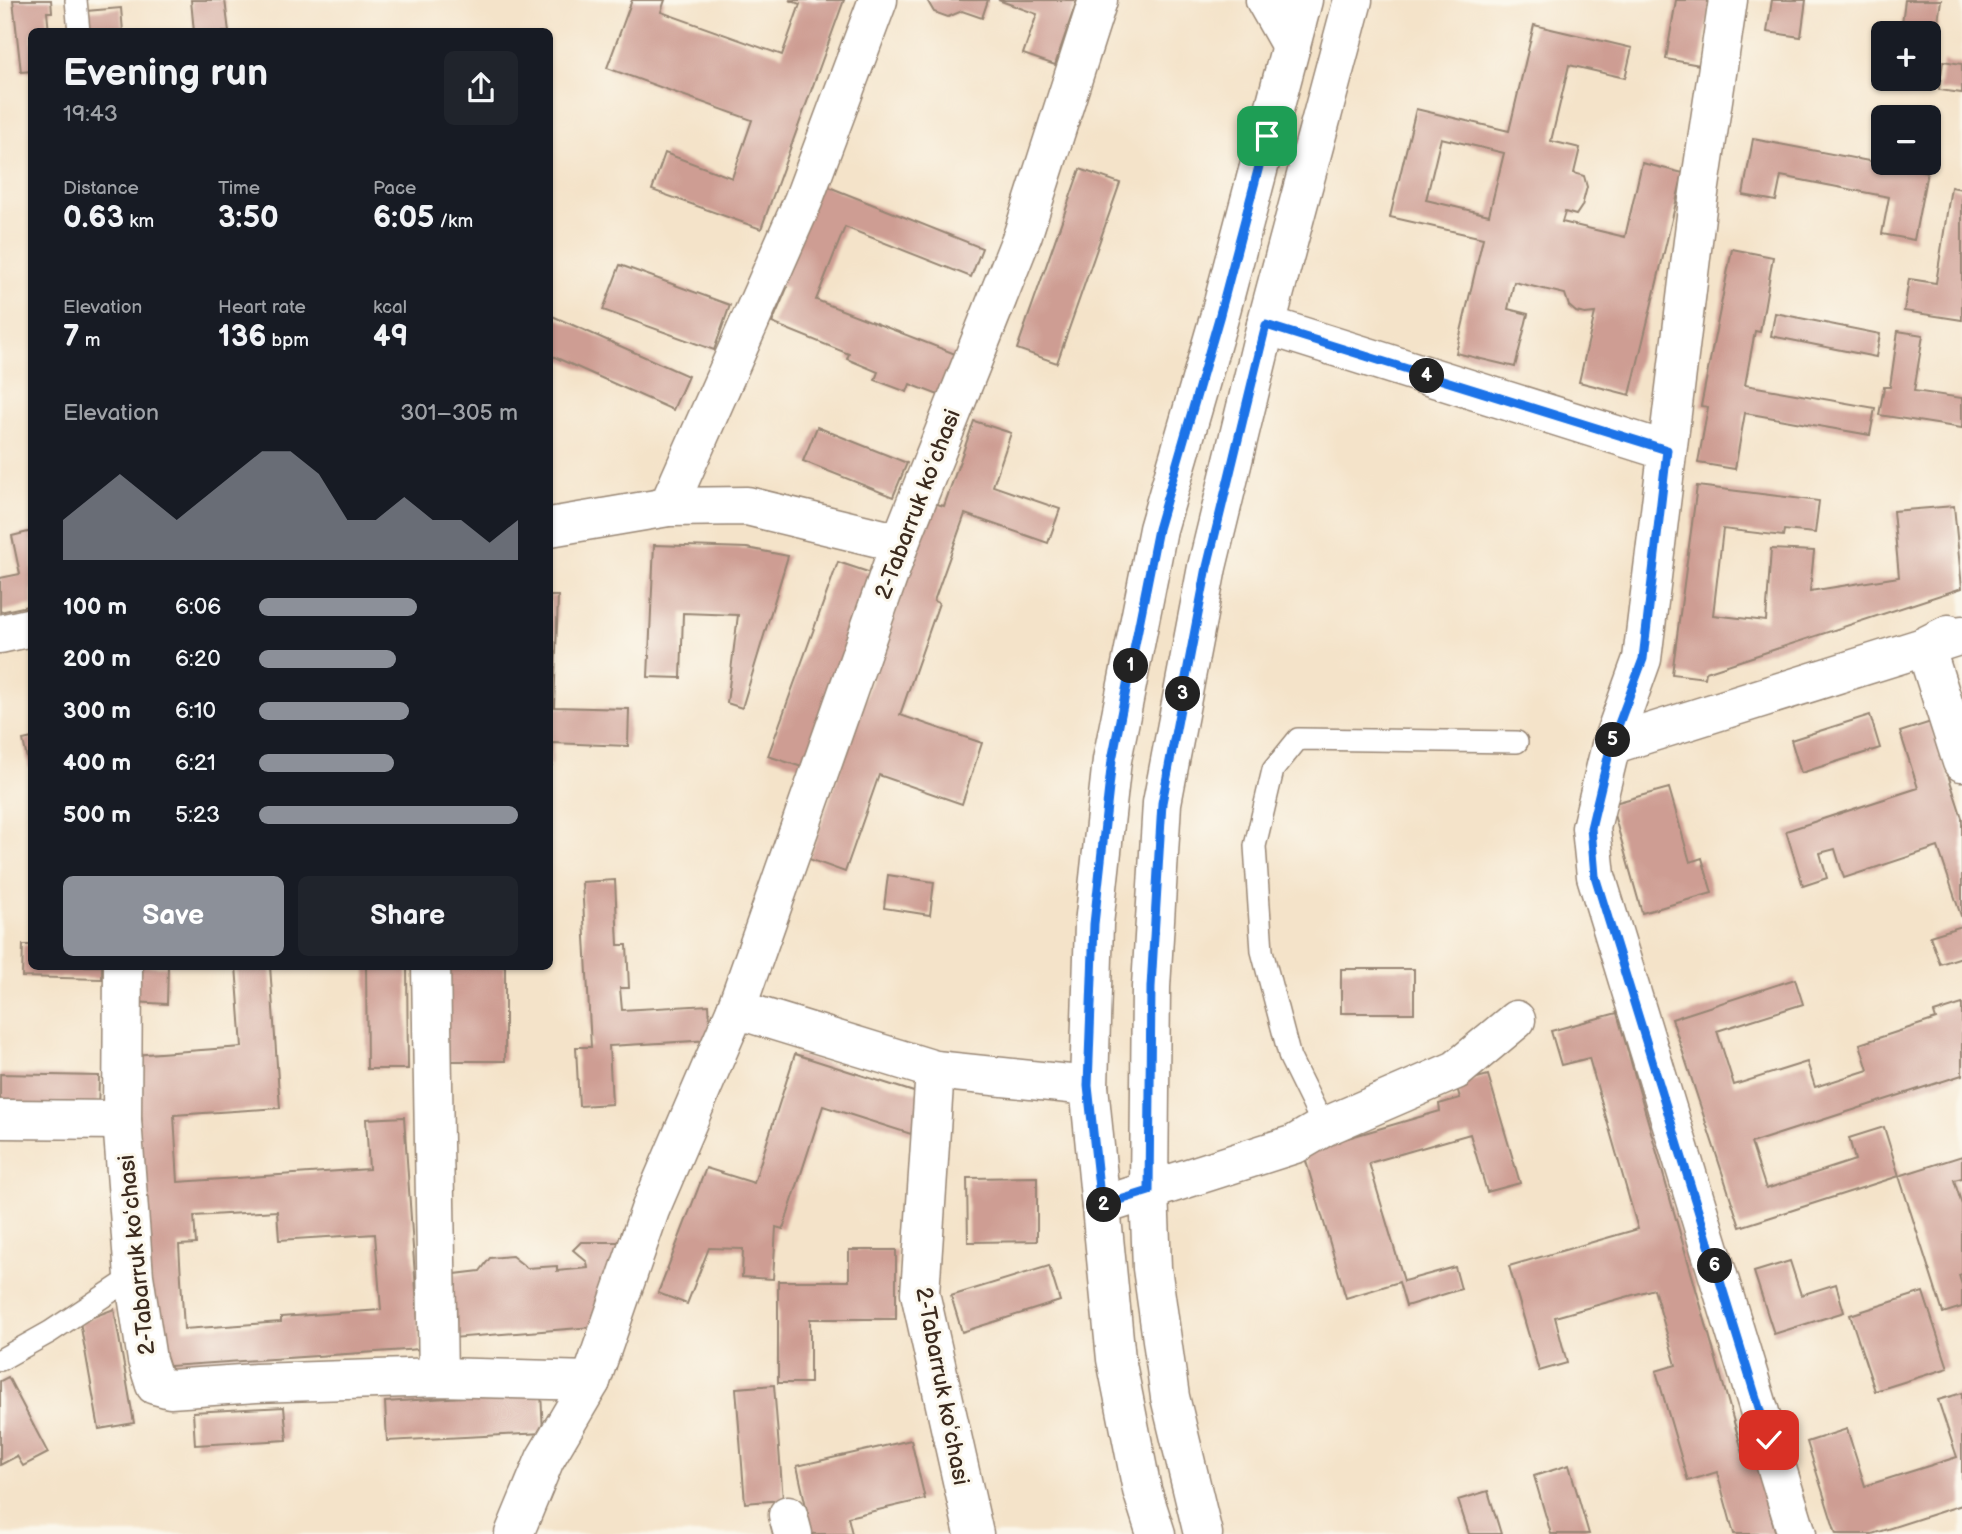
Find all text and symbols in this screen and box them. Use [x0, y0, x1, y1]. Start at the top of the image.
map controls [1871, 21, 1941, 175]
button: + [1871, 21, 1941, 91]
text: Evening run [63, 51, 268, 96]
button: share [444, 51, 518, 125]
text: 19:43 [63, 100, 118, 128]
button: − [1871, 105, 1941, 175]
pin [1237, 106, 1297, 166]
icon: arrive [1248, 117, 1286, 155]
text: Distance [63, 177, 139, 200]
text: Time [218, 177, 260, 200]
text: Pace [373, 177, 416, 200]
text: 0.63 [63, 200, 124, 236]
text: 3:50 [218, 200, 279, 236]
text: 6:05 [373, 200, 434, 236]
text: km [124, 210, 154, 233]
text: /km [434, 210, 473, 233]
text: Elevation [63, 296, 142, 319]
text: Heart rate [218, 296, 306, 319]
text: kcal [373, 296, 407, 319]
text: 7 [63, 319, 80, 355]
text: 136 [218, 319, 266, 355]
text: 49 [373, 319, 408, 355]
text: m [80, 329, 100, 352]
text: bpm [266, 329, 309, 352]
pin: 4 [1410, 358, 1444, 394]
text: 4 [1421, 364, 1432, 387]
text: Elevation [63, 399, 159, 427]
text: 301–305 m [400, 399, 518, 427]
street label: 2-Tabarruk koʻchasi [869, 405, 967, 603]
text: 100 m [63, 593, 127, 621]
text: 6:06 [175, 593, 221, 621]
text: 200 m [63, 645, 131, 673]
text: 6:20 [175, 645, 221, 673]
pin: 1 [1114, 648, 1148, 684]
text: 1 [1127, 654, 1135, 677]
pin: 3 [1166, 676, 1200, 712]
text: 3 [1177, 682, 1188, 705]
text: 300 m [63, 697, 131, 725]
text: 6:10 [175, 697, 216, 725]
pin: 5 [1596, 722, 1630, 758]
text: 5 [1607, 728, 1618, 751]
text: 400 m [63, 749, 131, 777]
text: 6:21 [175, 749, 216, 777]
text: 500 m [63, 801, 131, 829]
text: 5:23 [175, 801, 220, 829]
button: Save [63, 876, 284, 956]
button: Share [298, 876, 518, 956]
street label: 2-Tabarruk koʻchasi [113, 1153, 161, 1356]
pin: 2 [1086, 1188, 1122, 1222]
text: 2 [1098, 1193, 1109, 1216]
pin: 6 [1698, 1248, 1732, 1284]
text: 6 [1709, 1254, 1720, 1277]
street label: 2-Tabarruk koʻchasi [909, 1285, 975, 1488]
pin [1739, 1410, 1799, 1470]
icon: check [1750, 1421, 1788, 1459]

